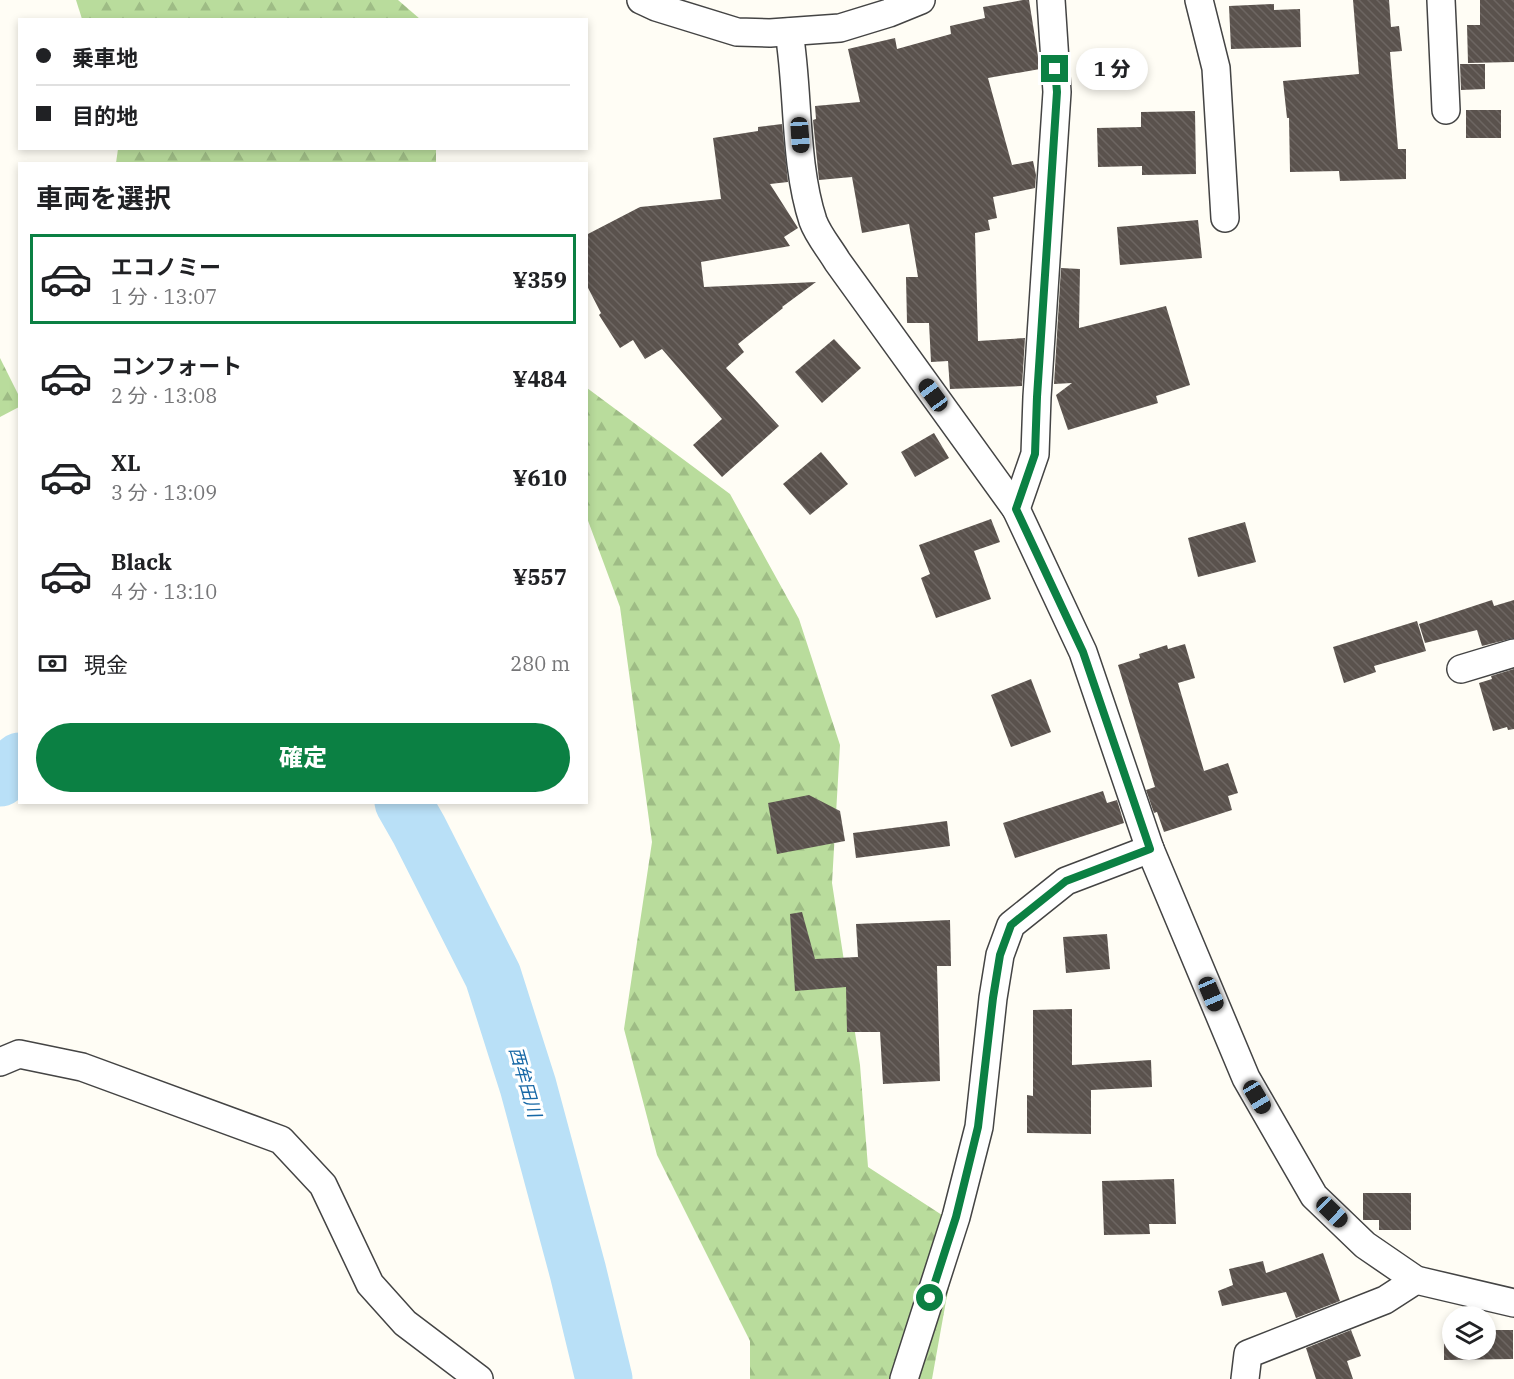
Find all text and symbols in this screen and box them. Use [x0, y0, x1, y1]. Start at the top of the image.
text: 乗車地 [72, 43, 138, 72]
callout: 1 分 [1076, 48, 1148, 90]
route end [1041, 55, 1068, 82]
text: 1 分 [1094, 55, 1130, 82]
text: 目的地 [72, 101, 138, 130]
car [790, 116, 810, 154]
text: 車両を選択 [36, 180, 171, 215]
icon: car [39, 252, 93, 306]
text: エコノミー [111, 252, 221, 281]
text: ¥359 [512, 265, 567, 294]
text: 1 分 · 13:07 [111, 283, 217, 310]
icon: car [39, 351, 93, 405]
text: コンフォート [111, 351, 242, 380]
text: ¥484 [512, 364, 567, 393]
car [915, 375, 951, 415]
text: 2 分 · 13:08 [111, 382, 217, 409]
text: XL [111, 448, 141, 477]
icon: car [39, 450, 93, 504]
text: ¥610 [512, 463, 567, 492]
text: 3 分 · 13:09 [111, 479, 217, 506]
text: Black [111, 547, 172, 576]
icon: car [39, 549, 93, 603]
text: ¥557 [512, 562, 567, 591]
text: 4 分 · 13:10 [111, 578, 217, 605]
icon: cash [36, 647, 69, 680]
text: 現金 [84, 650, 128, 679]
text: 280 m [510, 650, 570, 677]
button: 確定 [36, 723, 570, 792]
car [1196, 974, 1226, 1014]
water label: 西牟田川 [505, 1044, 547, 1122]
car [1240, 1077, 1274, 1117]
car [1313, 1193, 1351, 1231]
route start [916, 1284, 943, 1311]
map controls [1442, 1306, 1496, 1360]
button: layers [1442, 1306, 1496, 1360]

